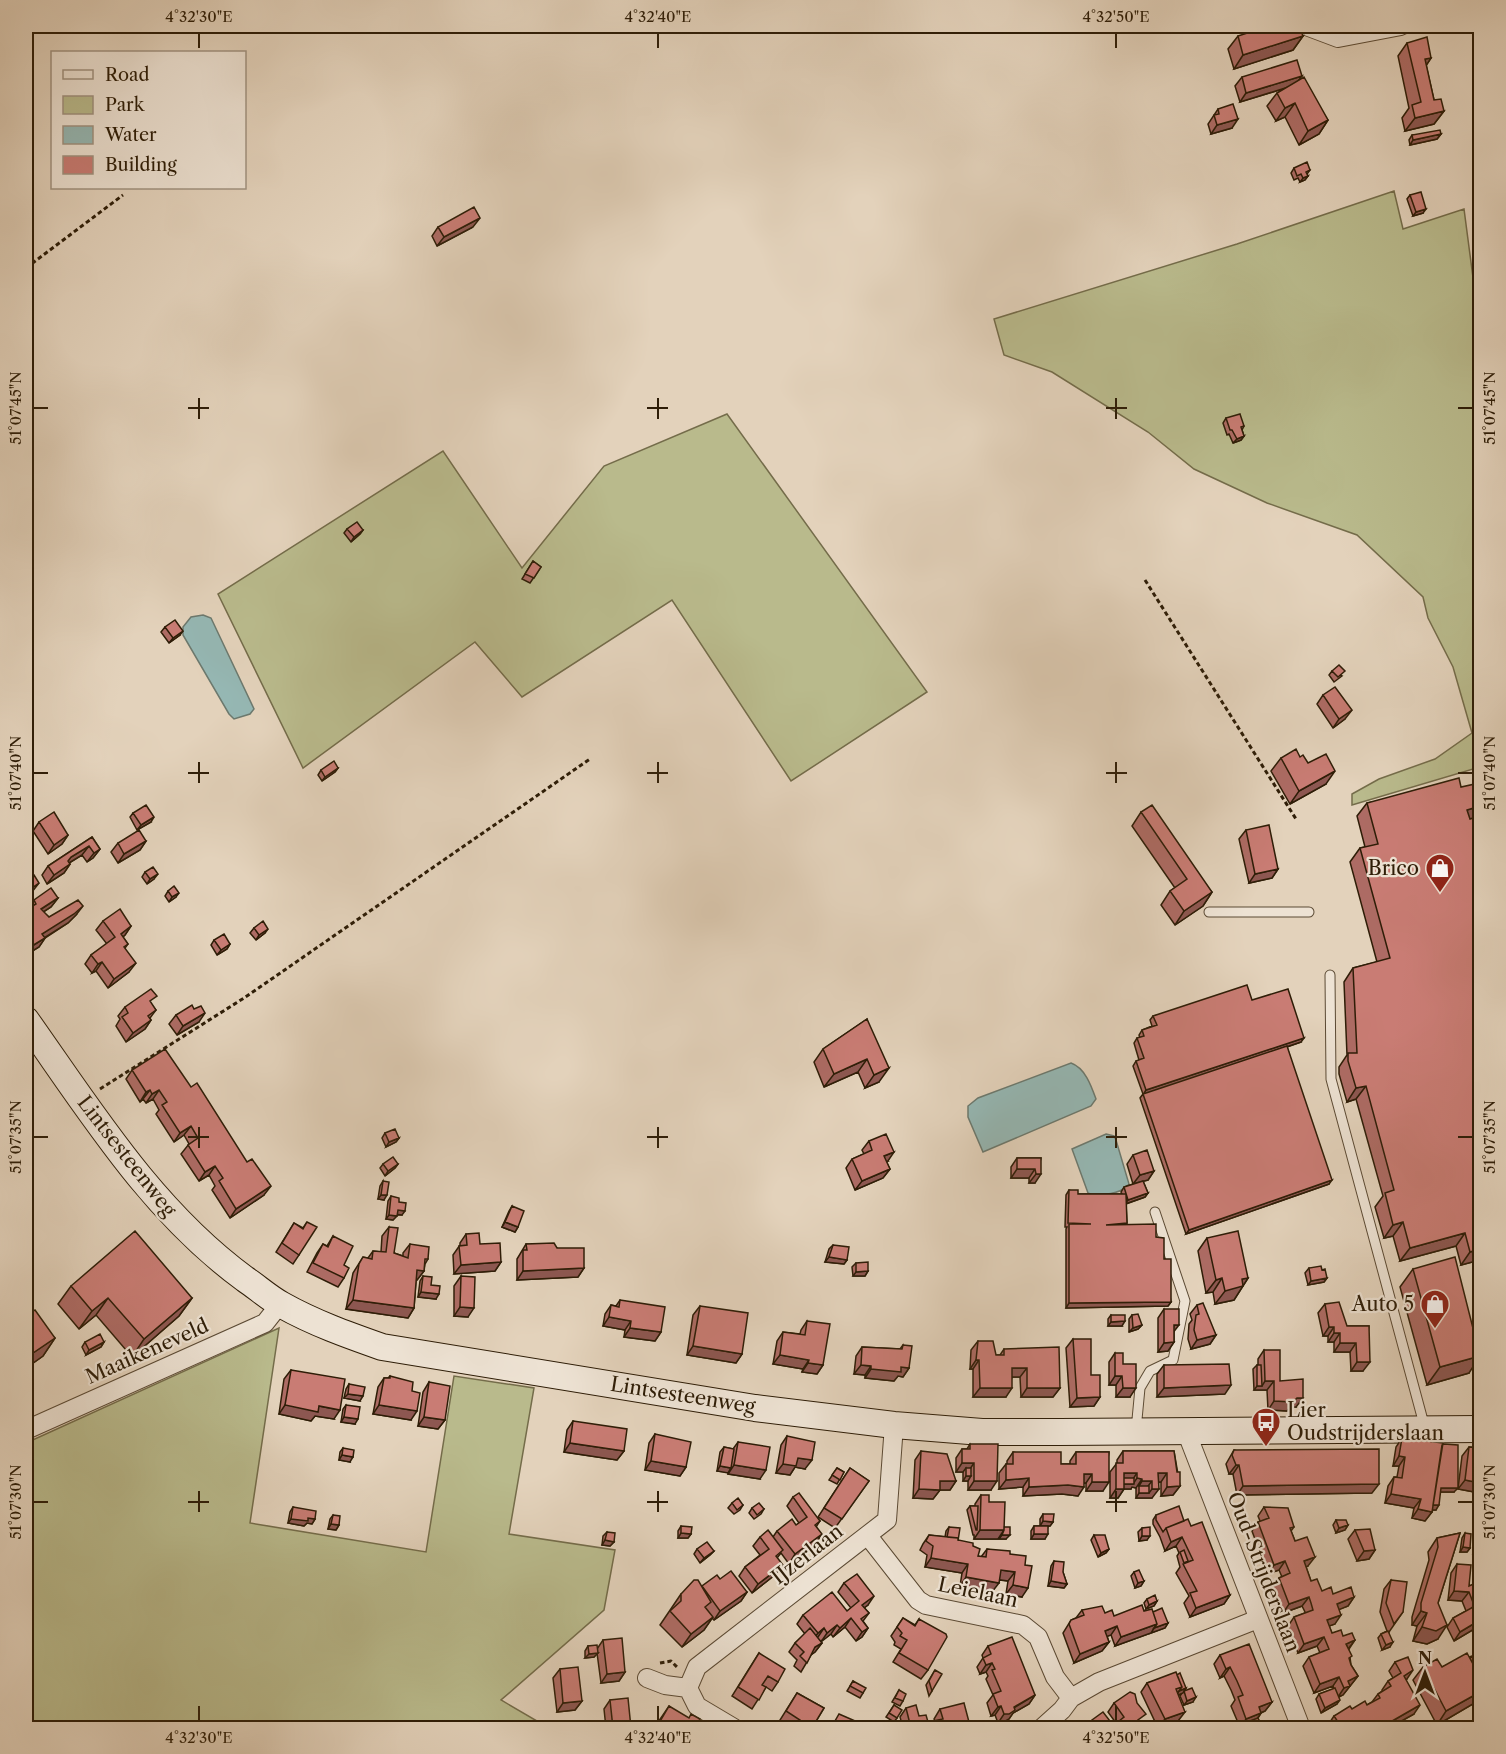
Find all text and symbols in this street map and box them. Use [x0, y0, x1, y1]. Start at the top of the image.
text: 4°32'30"E [165, 7, 233, 26]
text: 4°32'40"E [625, 7, 691, 26]
text: 4°32'50"E [1082, 7, 1150, 26]
legend [51, 51, 246, 189]
text: Road [105, 64, 150, 86]
text: Park [105, 94, 146, 116]
text: Water [104, 124, 157, 146]
text: Building [105, 154, 177, 176]
text: 51°07'45"N [6, 371, 25, 445]
text: 51°07'45"N [1480, 371, 1499, 445]
text: 51°07'40"N [6, 736, 25, 810]
text: 51°07'40"N [1480, 736, 1499, 810]
shop icon: Brico [1424, 852, 1456, 894]
place label: Brico [1368, 856, 1419, 880]
street label: Lintsesteenweg [72, 1091, 182, 1221]
text: 51°07'35"N [6, 1100, 25, 1174]
text: 51°07'35"N [1480, 1100, 1499, 1174]
shop icon: Auto 5 [1419, 1288, 1451, 1330]
place label: Auto 5 [1351, 1292, 1414, 1316]
street label: Maaikeneveld [82, 1313, 212, 1389]
street label: Lintsesteenweg [609, 1372, 758, 1418]
place label: Lier Oudstrijderslaan [1287, 1398, 1445, 1445]
bus stop icon: Lier Oudstrijderslaan [1250, 1406, 1282, 1448]
text: 51°07'30"N [6, 1464, 25, 1540]
text: 51°07'30"N [1480, 1464, 1499, 1540]
street label: Oud-Strijderslaan [1222, 1489, 1306, 1656]
street label: IJzerlaan [767, 1518, 848, 1589]
street label: Leielaan [936, 1572, 1021, 1612]
north arrow [1395, 1643, 1455, 1703]
text: N [1418, 1648, 1432, 1668]
text: 4°32'30"E [165, 1728, 233, 1747]
text: 4°32'40"E [625, 1728, 691, 1747]
text: 4°32'50"E [1082, 1728, 1150, 1747]

